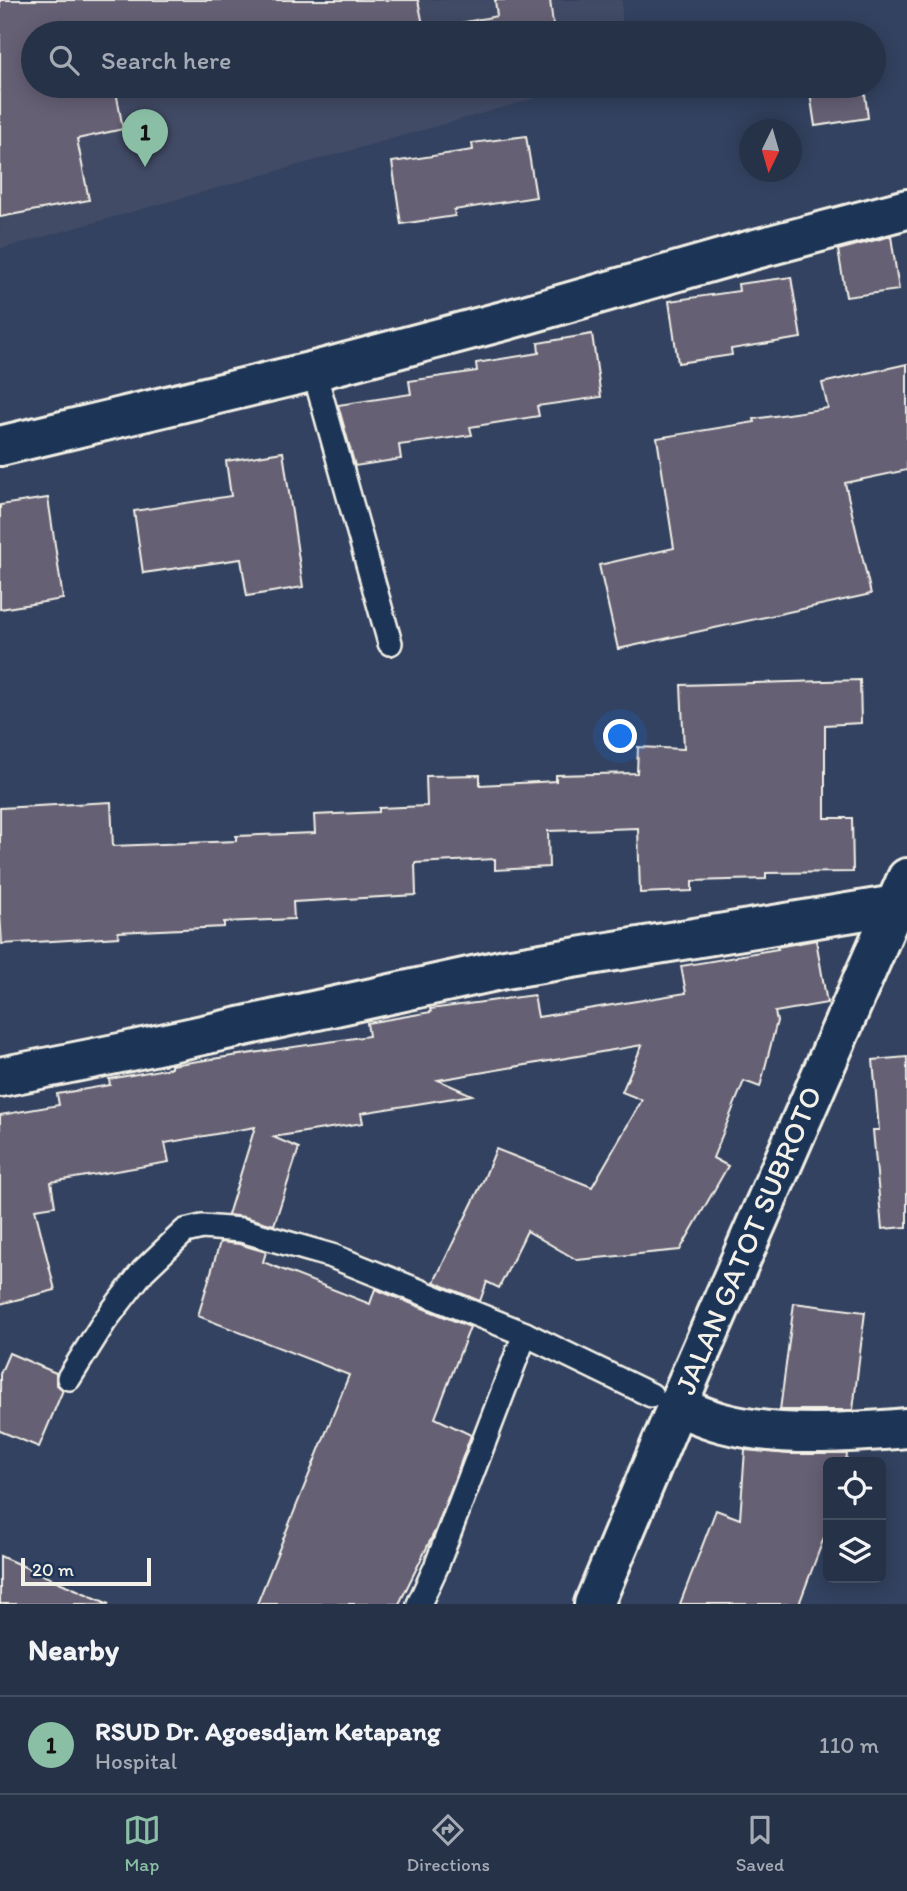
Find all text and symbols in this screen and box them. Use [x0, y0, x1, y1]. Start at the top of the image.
search box [21, 21, 886, 98]
icon: search [45, 41, 83, 79]
text: Search here [101, 44, 231, 76]
pin: 1 [122, 109, 168, 167]
north arrow [739, 119, 802, 182]
your location [603, 719, 637, 753]
street label: JALAN GATOT SUBROTO [666, 1080, 830, 1400]
map controls [823, 1457, 886, 1583]
button: locate [823, 1457, 886, 1520]
button: layers [823, 1520, 886, 1583]
scale bar [21, 1555, 150, 1587]
text: 20 m [32, 1558, 74, 1581]
text: Nearby [28, 1631, 119, 1668]
text: RSUD Dr. Agoesdjam Ketapang [95, 1715, 440, 1747]
text: 1 [46, 1731, 56, 1759]
text: 110 m [819, 1731, 879, 1759]
text: Hospital [95, 1747, 177, 1775]
tab: Map [123, 1811, 161, 1876]
tab: Directions [406, 1811, 490, 1876]
tab: Saved [736, 1811, 784, 1876]

